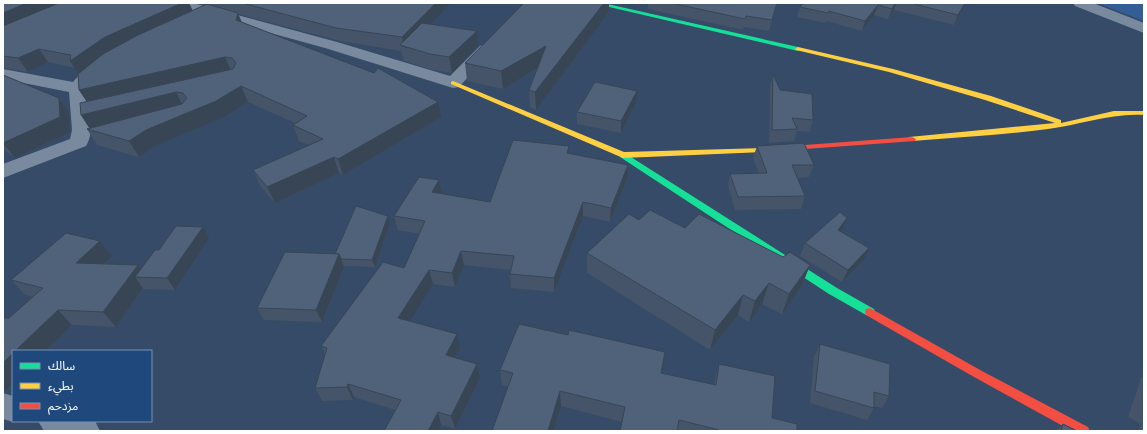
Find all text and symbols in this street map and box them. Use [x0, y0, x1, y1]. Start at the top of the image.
legend [12, 350, 152, 422]
text: سالك [48, 359, 75, 373]
text: بطيء [48, 379, 74, 396]
text: مزدحم [48, 399, 78, 415]

